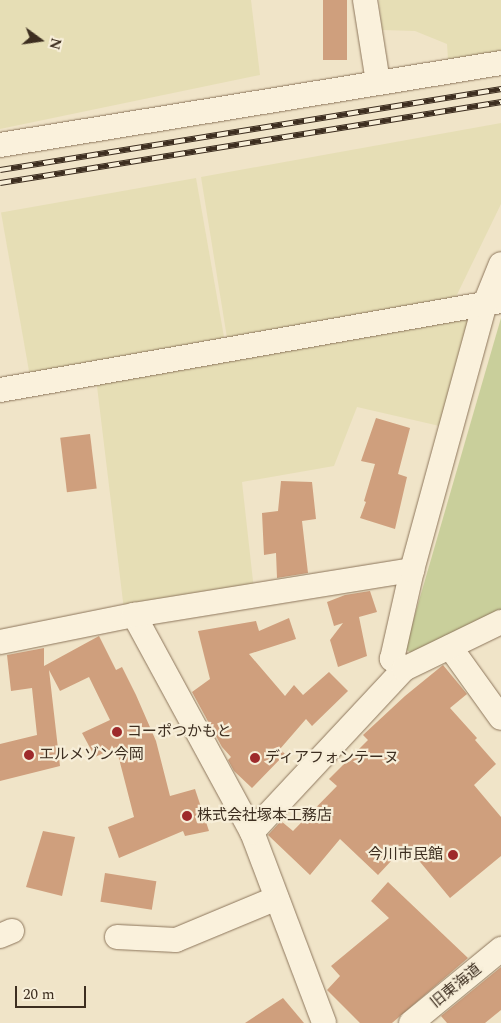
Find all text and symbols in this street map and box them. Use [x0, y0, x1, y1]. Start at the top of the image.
north arrow [15, 15, 65, 65]
text: N [43, 36, 67, 52]
place label: コーポつかもと [127, 723, 232, 741]
marker: コーポつかもと [111, 726, 123, 738]
place label: エルメゾン今岡 [39, 746, 144, 764]
marker: エルメゾン今岡 [23, 749, 35, 761]
place label: ディアフォンテーヌ [265, 749, 400, 767]
marker: ディアフォンテーヌ [249, 752, 261, 764]
place label: 株式会社塚本工務店 [197, 807, 332, 825]
marker: 株式会社塚本工務店 [181, 810, 193, 822]
place label: 今川市民館 [368, 846, 443, 864]
marker: 今川市民館 [447, 849, 459, 861]
street label: 旧東海道 [427, 960, 485, 1012]
scale bar [18, 976, 89, 1008]
text: 20 m [23, 983, 55, 1006]

